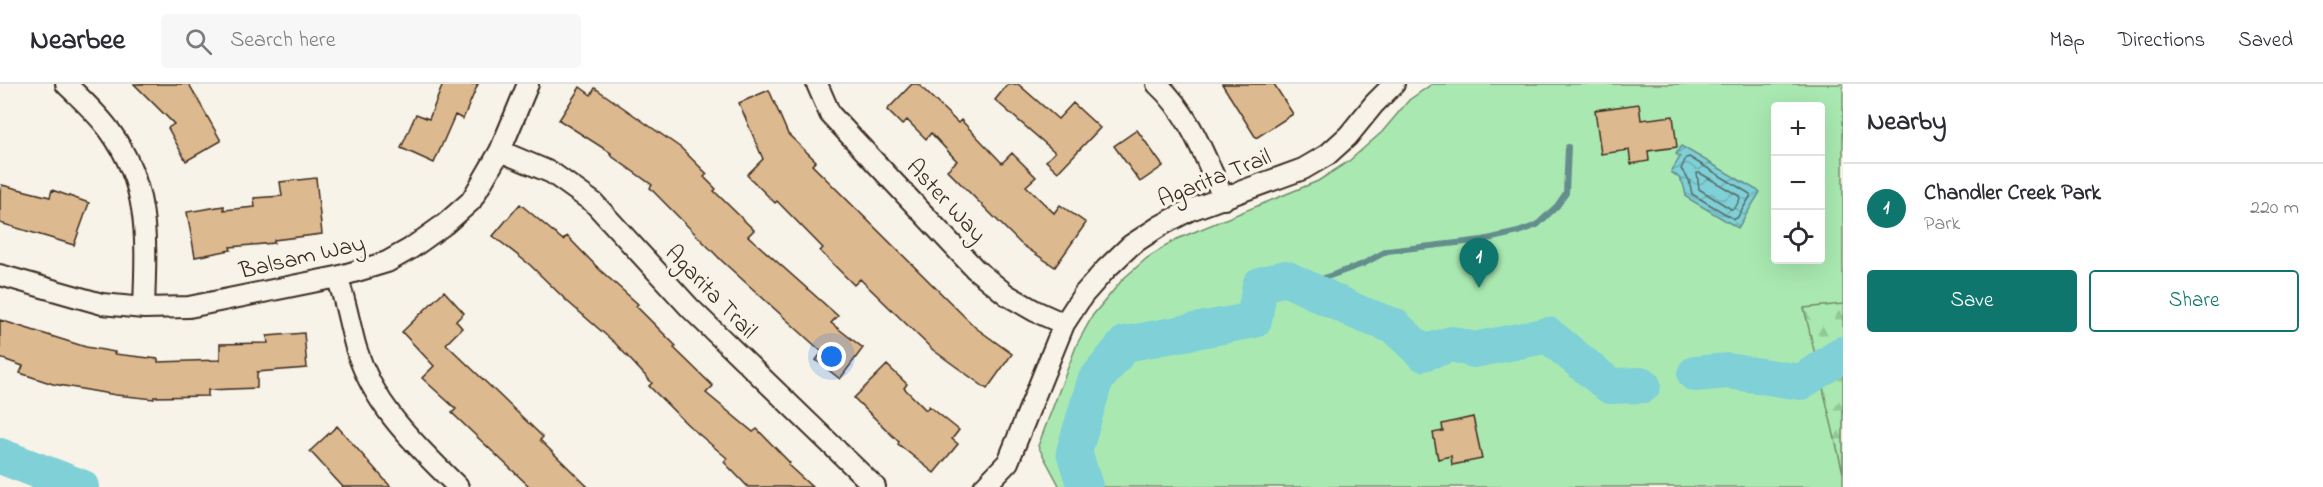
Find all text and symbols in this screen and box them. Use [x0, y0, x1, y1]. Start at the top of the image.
search box [161, 14, 581, 68]
text: Nearbee [30, 21, 125, 62]
icon: search [182, 25, 215, 58]
text: Search here [230, 25, 336, 57]
text: Map [2049, 26, 2085, 56]
text: Directions [2118, 26, 2205, 56]
text: Saved [2238, 26, 2293, 56]
map controls [1771, 102, 1825, 264]
button: + [1771, 102, 1825, 156]
text: Nearby [1867, 104, 1946, 142]
street label: Agarita Trail [1153, 141, 1277, 218]
street label: Aster Way [896, 152, 993, 252]
button: − [1771, 156, 1825, 210]
text: Chandler Creek Park [1924, 178, 2101, 210]
text: 1 [1883, 194, 1890, 223]
text: 220 m [2250, 194, 2299, 223]
button: locate [1771, 210, 1825, 264]
text: Park [1924, 210, 1960, 239]
street label: Balsam Way [235, 227, 369, 291]
street label: Agarita Trail [656, 237, 764, 348]
pin: 1 [1460, 238, 1498, 288]
button: Save [1867, 270, 2077, 332]
button: Share [2089, 270, 2299, 332]
your location [817, 342, 846, 371]

